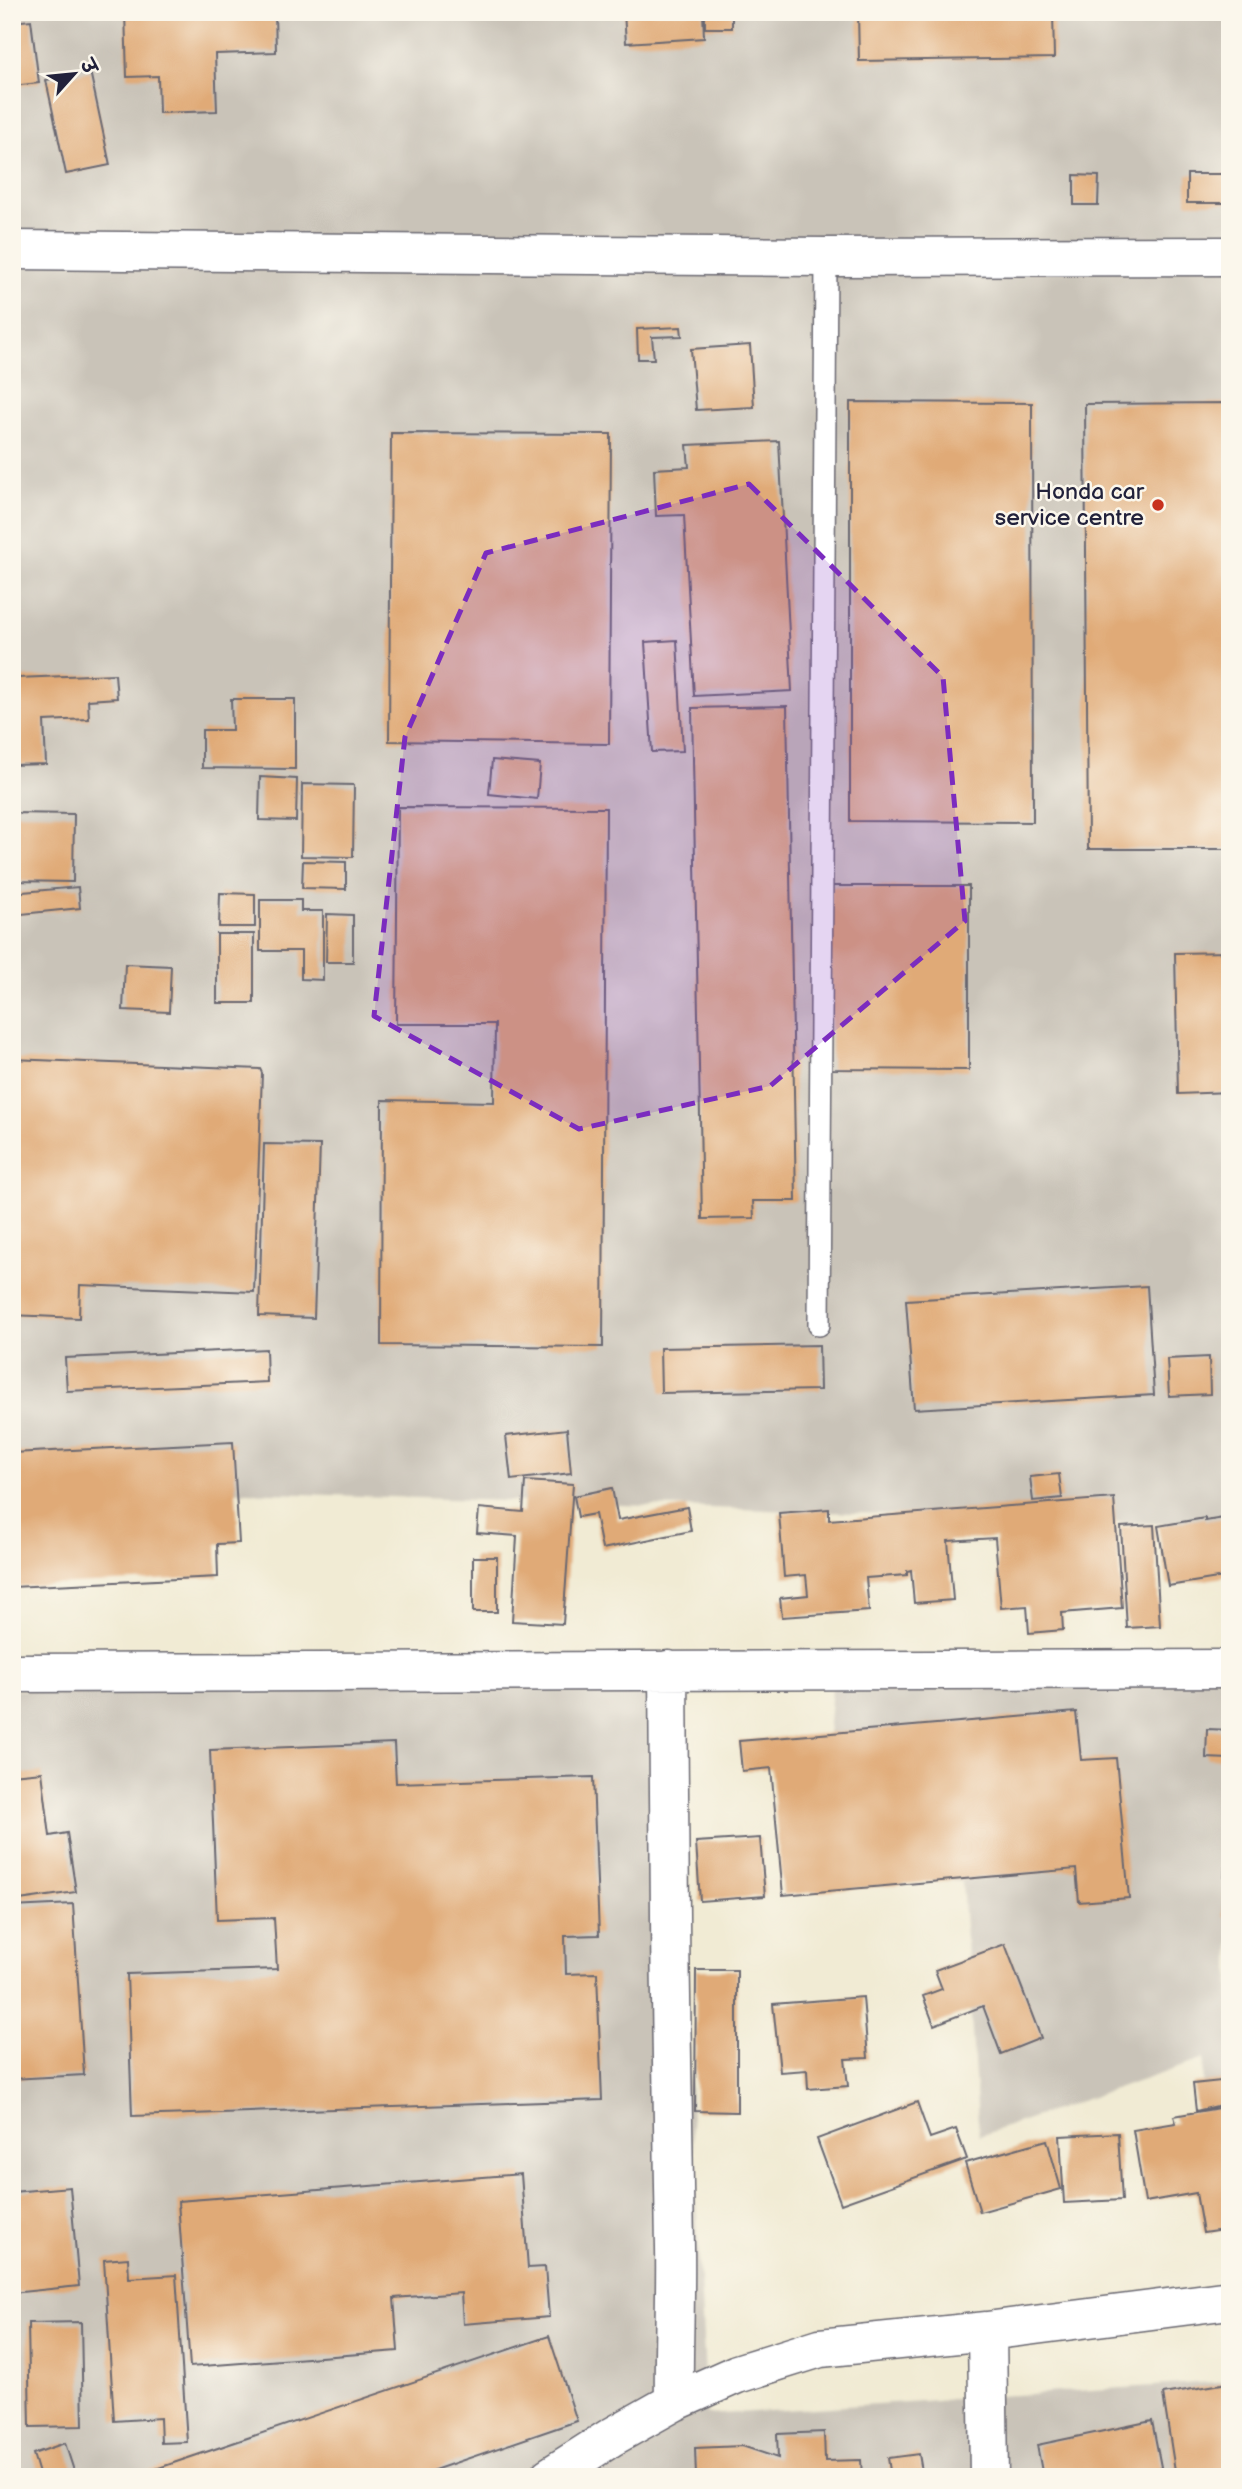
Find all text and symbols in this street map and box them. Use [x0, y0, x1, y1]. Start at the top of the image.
north arrow [38, 38, 108, 108]
text: उ [74, 54, 102, 80]
place label: Honda car service centre [995, 478, 1145, 532]
marker: Honda car service centre [1150, 497, 1166, 513]

